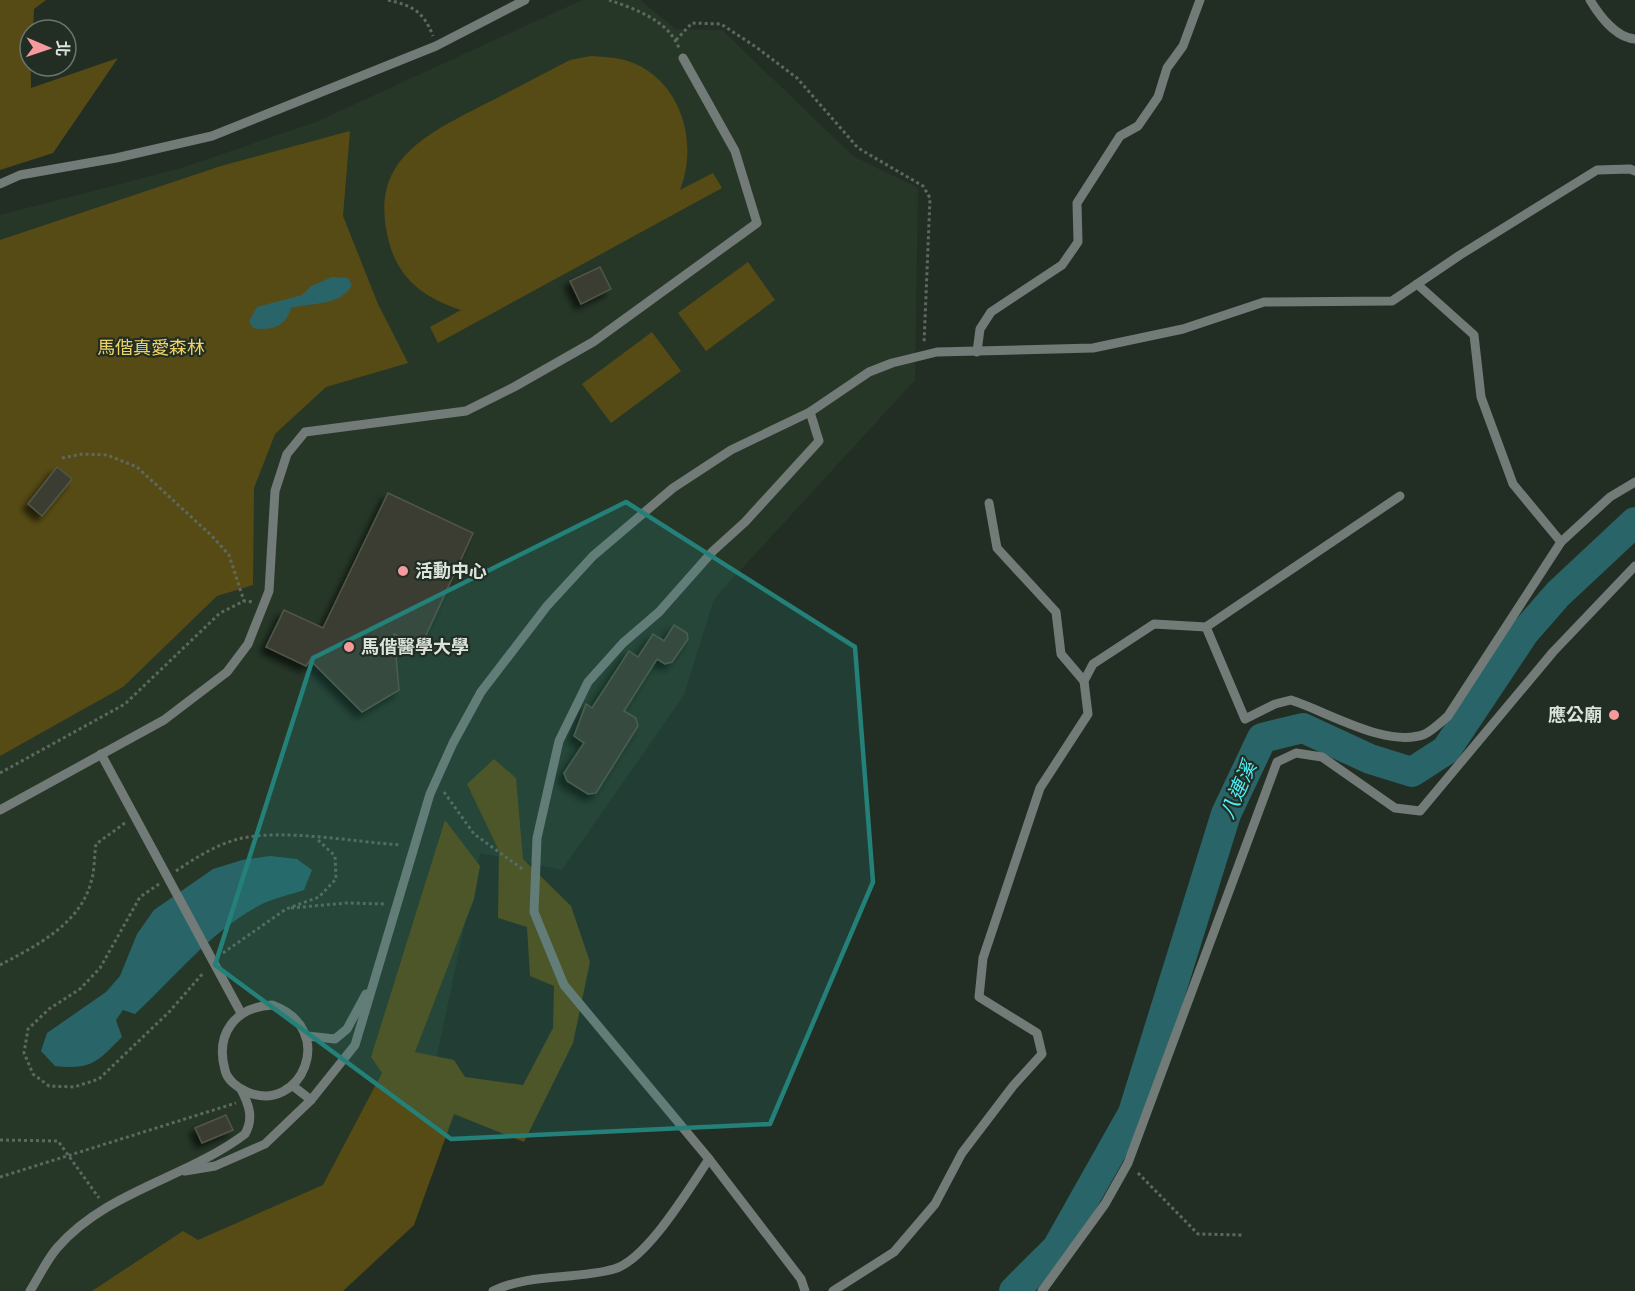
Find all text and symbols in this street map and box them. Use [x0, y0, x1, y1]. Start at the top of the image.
north arrow [18, 18, 78, 78]
text: 北 [53, 40, 72, 57]
park label: 馬偕真愛森林 [97, 337, 205, 359]
place label: 活動中心 [415, 560, 487, 582]
marker: 活動中心 [396, 564, 410, 578]
place label: 馬偕醫學大學 [361, 636, 469, 658]
marker: 馬偕醫學大學 [342, 640, 356, 654]
place label: 應公廟 [1548, 704, 1602, 726]
marker: 應公廟 [1607, 708, 1621, 722]
water label: 八連溪 [1215, 755, 1262, 822]

